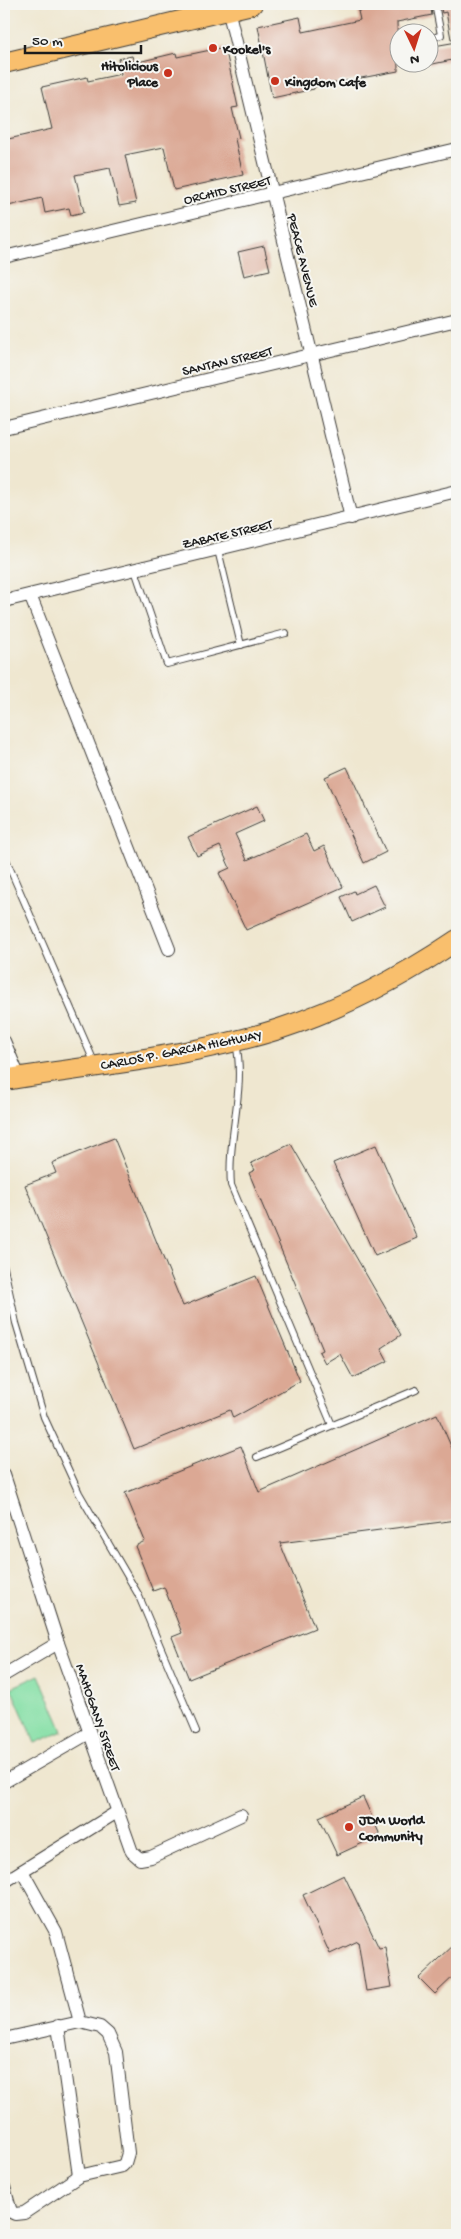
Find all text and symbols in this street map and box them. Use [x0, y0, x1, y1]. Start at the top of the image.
scale bar [25, 22, 141, 54]
north arrow [388, 22, 438, 72]
text: 50 m [32, 33, 63, 51]
marker: Kookel's [207, 42, 219, 54]
place label: Kookel's [222, 42, 271, 59]
text: N [410, 50, 420, 67]
place label: Hitolicious Place [101, 59, 159, 92]
marker: Hitolicious Place [162, 67, 174, 79]
marker: Kingdom Cafe [269, 75, 281, 87]
place label: Kingdom Cafe [284, 75, 367, 92]
street label: ORCHID STREET [182, 173, 274, 210]
street label: PEACE AVENUE [282, 211, 322, 310]
street label: SANTAN STREET [181, 344, 275, 381]
street label: ZABATE STREET [181, 517, 275, 554]
street label: CARLOS P. GARCIA HIGHWAY [99, 1027, 263, 1075]
street label: MAHOGANY STREET [70, 1662, 123, 1774]
place label: JDM World Community [358, 1813, 426, 1846]
marker: JDM World Community [343, 1821, 355, 1833]

